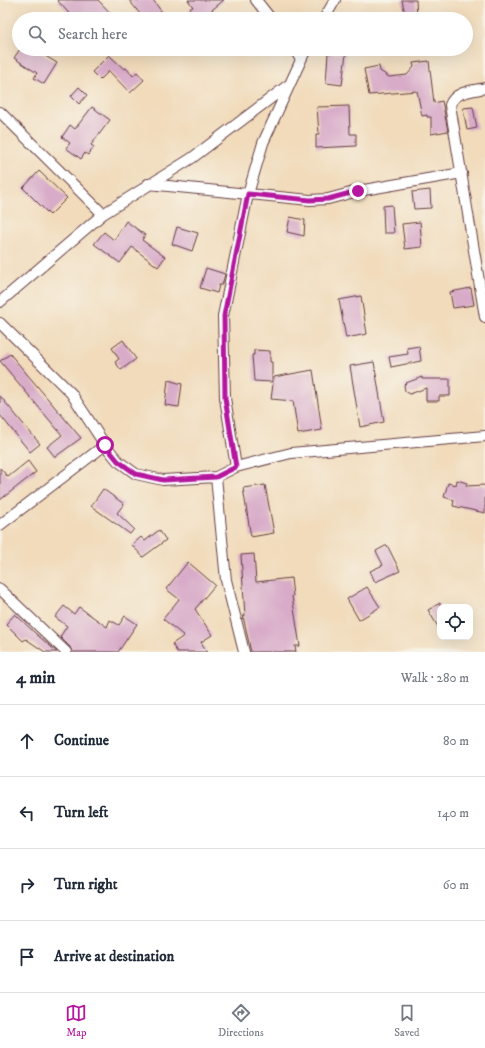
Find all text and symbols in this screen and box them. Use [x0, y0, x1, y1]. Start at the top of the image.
search box [12, 12, 473, 56]
icon: search [26, 23, 48, 45]
text: Search here [58, 25, 127, 44]
route end [349, 182, 367, 200]
route start [96, 436, 114, 454]
map controls [437, 604, 473, 640]
button: locate [437, 604, 473, 640]
text: 4 min [16, 667, 55, 689]
text: Walk · 280 m [401, 670, 469, 686]
icon: ahead [16, 730, 38, 752]
text: Continue [54, 731, 109, 750]
text: 80 m [443, 733, 469, 749]
icon: left [16, 802, 38, 824]
text: Turn left [54, 803, 108, 822]
text: 140 m [437, 805, 469, 821]
icon: right [16, 874, 38, 896]
text: Turn right [54, 875, 117, 894]
text: 60 m [443, 877, 469, 893]
icon: arrive [16, 946, 38, 968]
text: Arrive at destination [54, 947, 174, 966]
tab: Map [65, 1002, 87, 1040]
tab: Directions [218, 1002, 264, 1040]
tab: Saved [394, 1002, 420, 1040]

